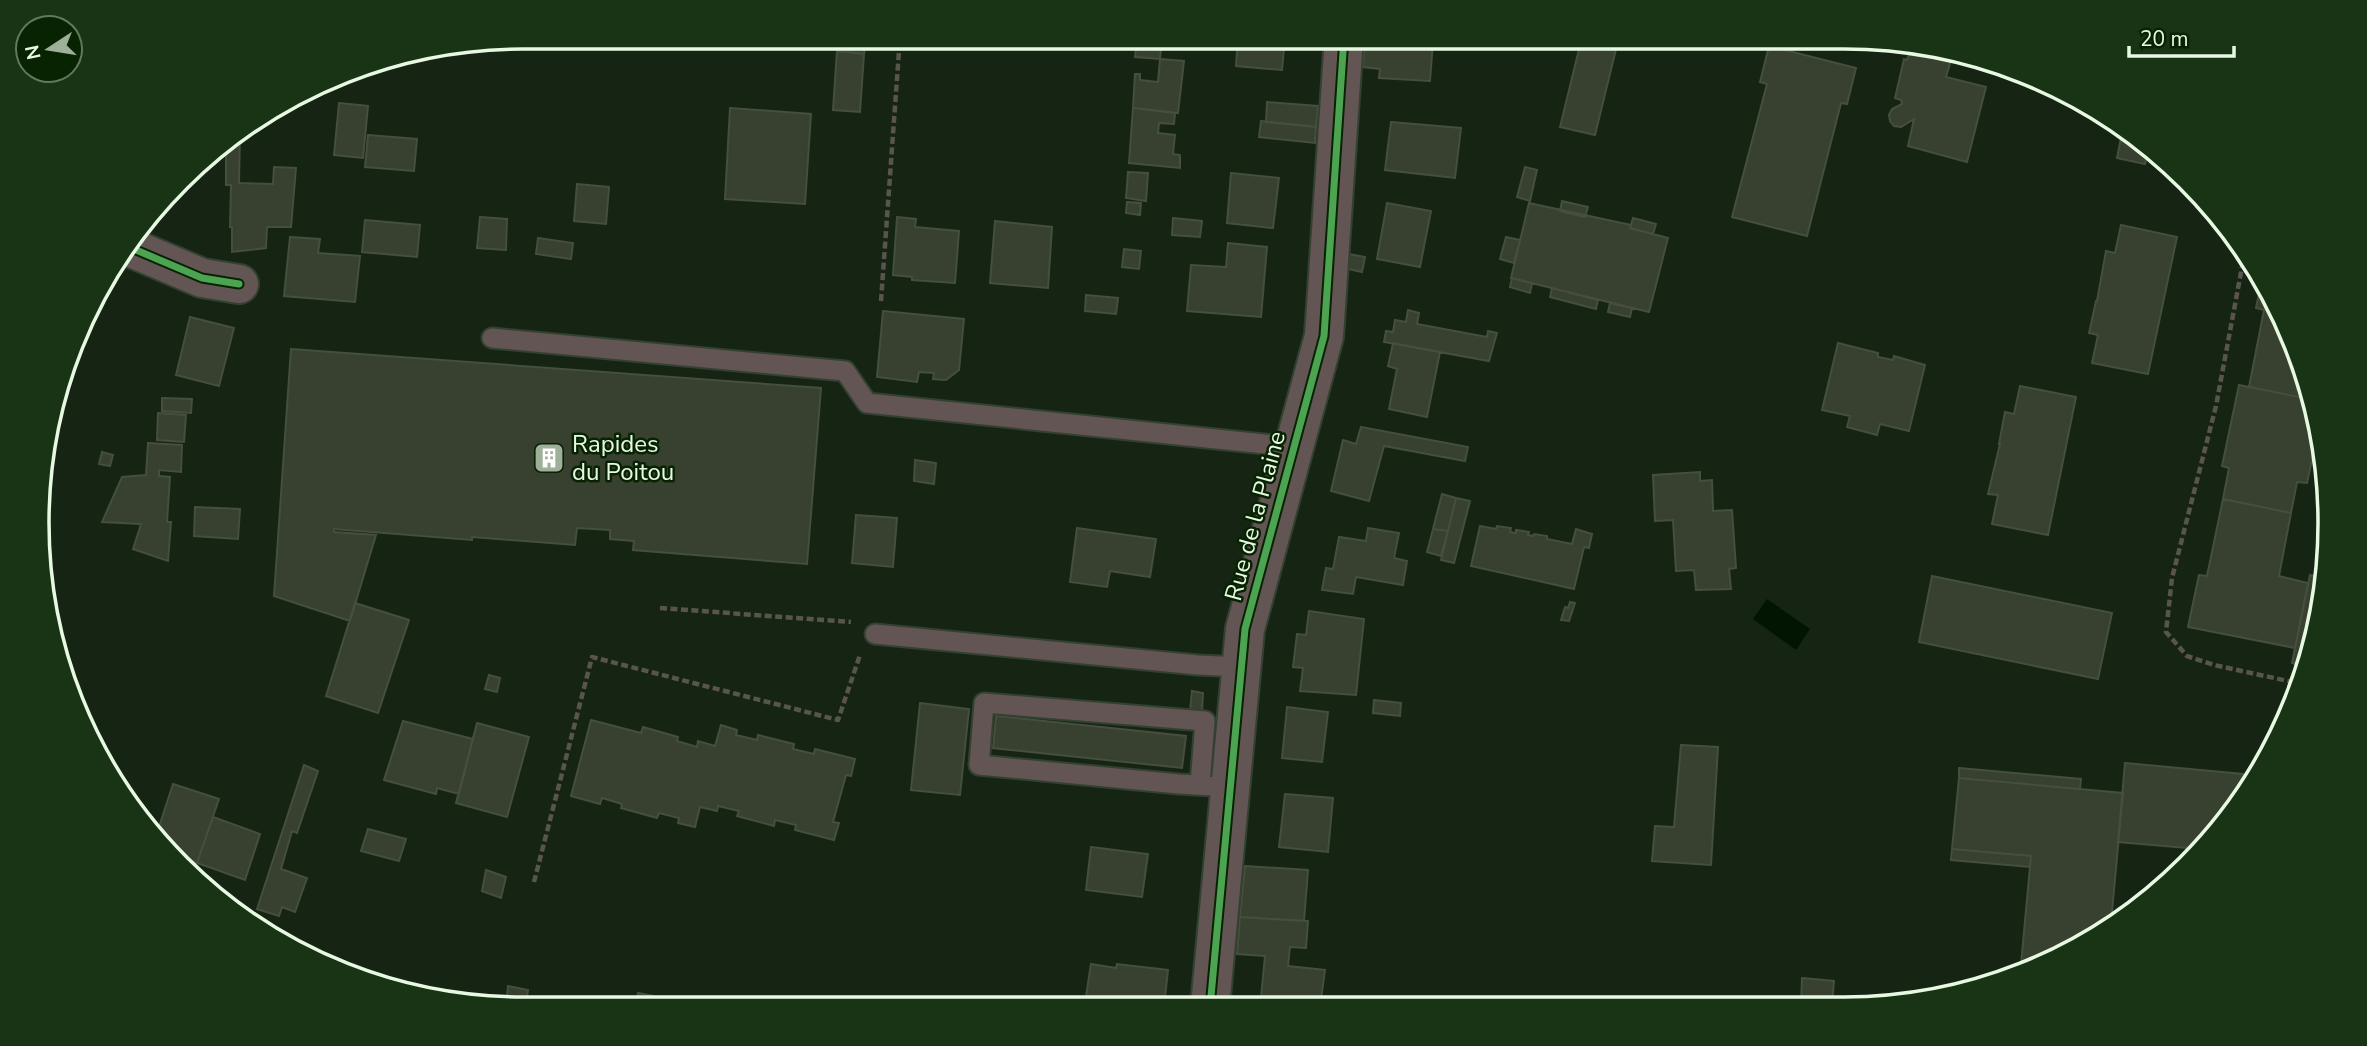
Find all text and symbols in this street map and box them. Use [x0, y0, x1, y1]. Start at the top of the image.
north arrow [14, 14, 84, 84]
scale bar [2129, 14, 2234, 58]
text: 20 m [2140, 25, 2189, 53]
text: N [19, 43, 48, 62]
place label: Rapides du Poitou [572, 428, 674, 488]
street label: Rue de la Plaine [1217, 428, 1293, 604]
building icon: Rapides du Poitou [532, 441, 566, 475]

